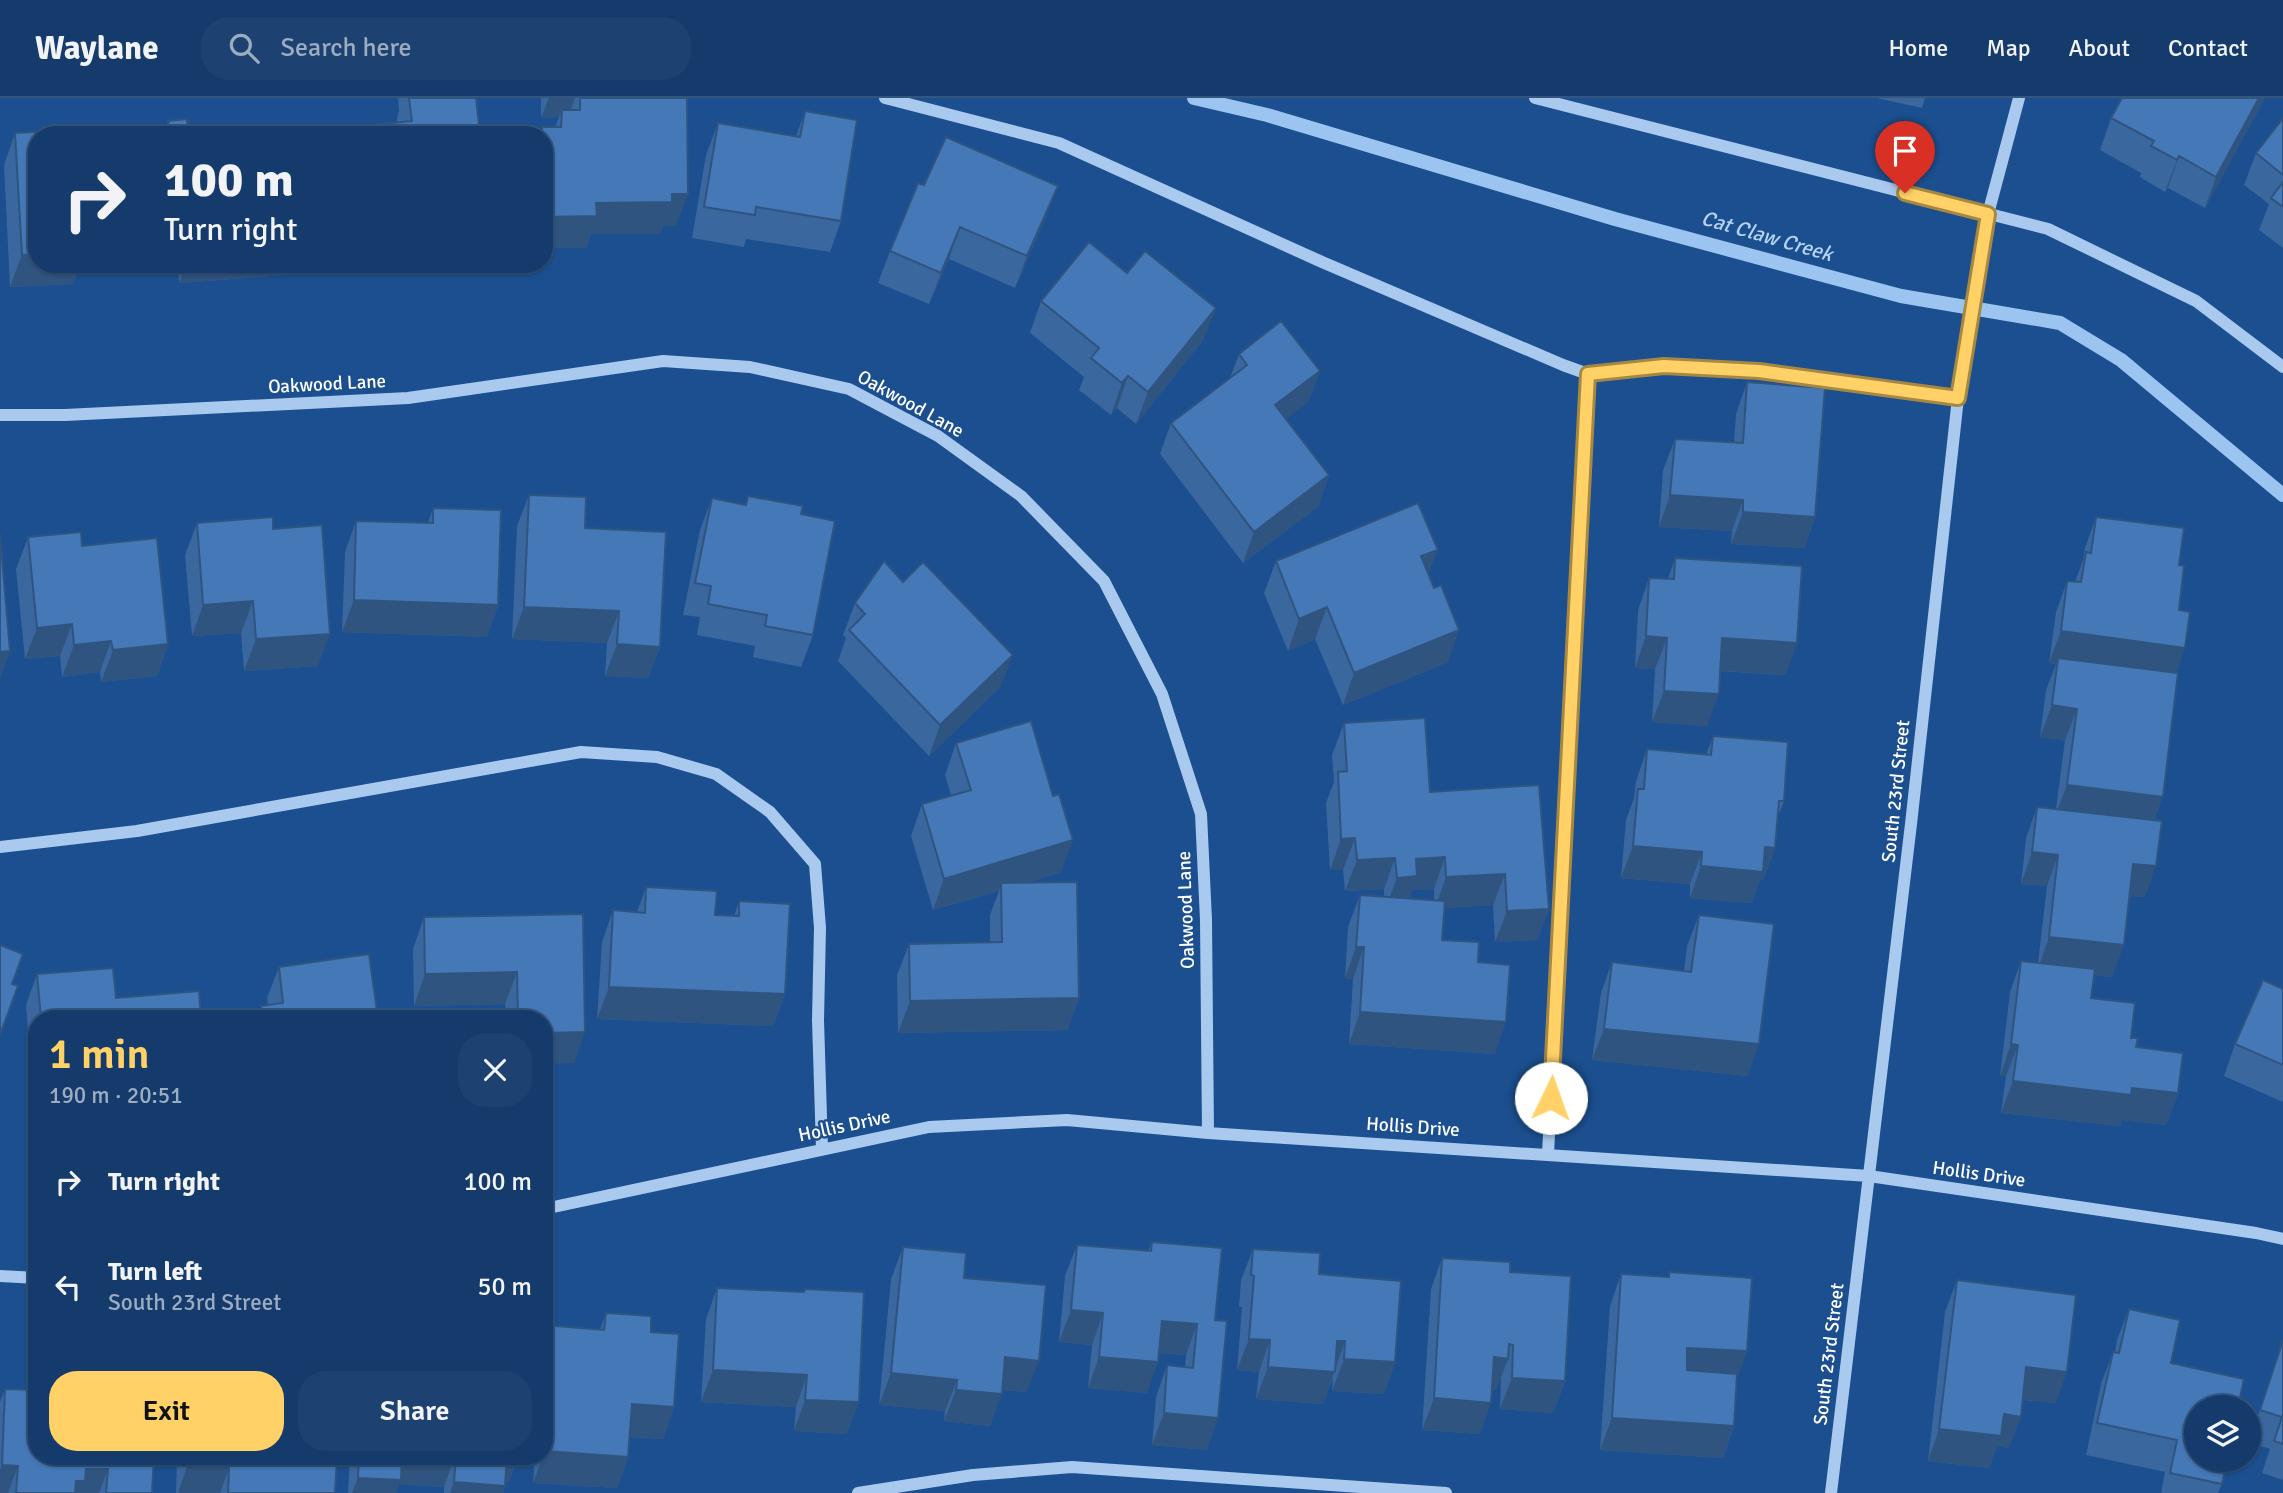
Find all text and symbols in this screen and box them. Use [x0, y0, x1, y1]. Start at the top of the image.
search box [201, 17, 691, 80]
text: Waylane [35, 28, 159, 69]
icon: search [225, 29, 263, 67]
text: Search here [281, 32, 412, 64]
text: Home [1888, 33, 1948, 63]
text: Map [1986, 33, 2031, 63]
text: About [2069, 33, 2130, 63]
text: Contact [2168, 33, 2248, 63]
pin [1875, 121, 1935, 193]
icon: arrive [1886, 132, 1924, 170]
text: 100 m [164, 150, 294, 210]
icon: right [49, 154, 140, 245]
water label: Cat Claw Creek [1698, 205, 1838, 268]
text: Turn right [164, 210, 297, 249]
street label: Oakwood Lane [853, 365, 968, 443]
street label: Oakwood Lane [267, 369, 387, 399]
street label: South 23rd Street [1877, 718, 1915, 864]
street label: Oakwood Lane [1172, 851, 1200, 969]
text: 1 min [49, 1029, 150, 1080]
button: close [458, 1033, 532, 1107]
position arrow [1514, 1061, 1588, 1135]
text: 190 m · 20:51 [49, 1081, 183, 1110]
street label: Hollis Drive [796, 1104, 893, 1147]
street label: Hollis Drive [1365, 1112, 1461, 1142]
street label: Hollis Drive [1931, 1156, 2027, 1192]
icon: right [49, 1163, 87, 1201]
text: Turn right [108, 1166, 220, 1198]
text: 100 m [463, 1166, 532, 1198]
text: Turn left [108, 1256, 202, 1288]
icon: left [49, 1268, 87, 1306]
text: 50 m [477, 1271, 532, 1303]
street label: South 23rd Street [1808, 1281, 1850, 1427]
text: South 23rd Street [108, 1288, 281, 1317]
button: Exit [49, 1371, 284, 1451]
button: Share [298, 1371, 532, 1451]
map controls [2184, 1395, 2261, 1472]
button: layers [2184, 1395, 2261, 1472]

